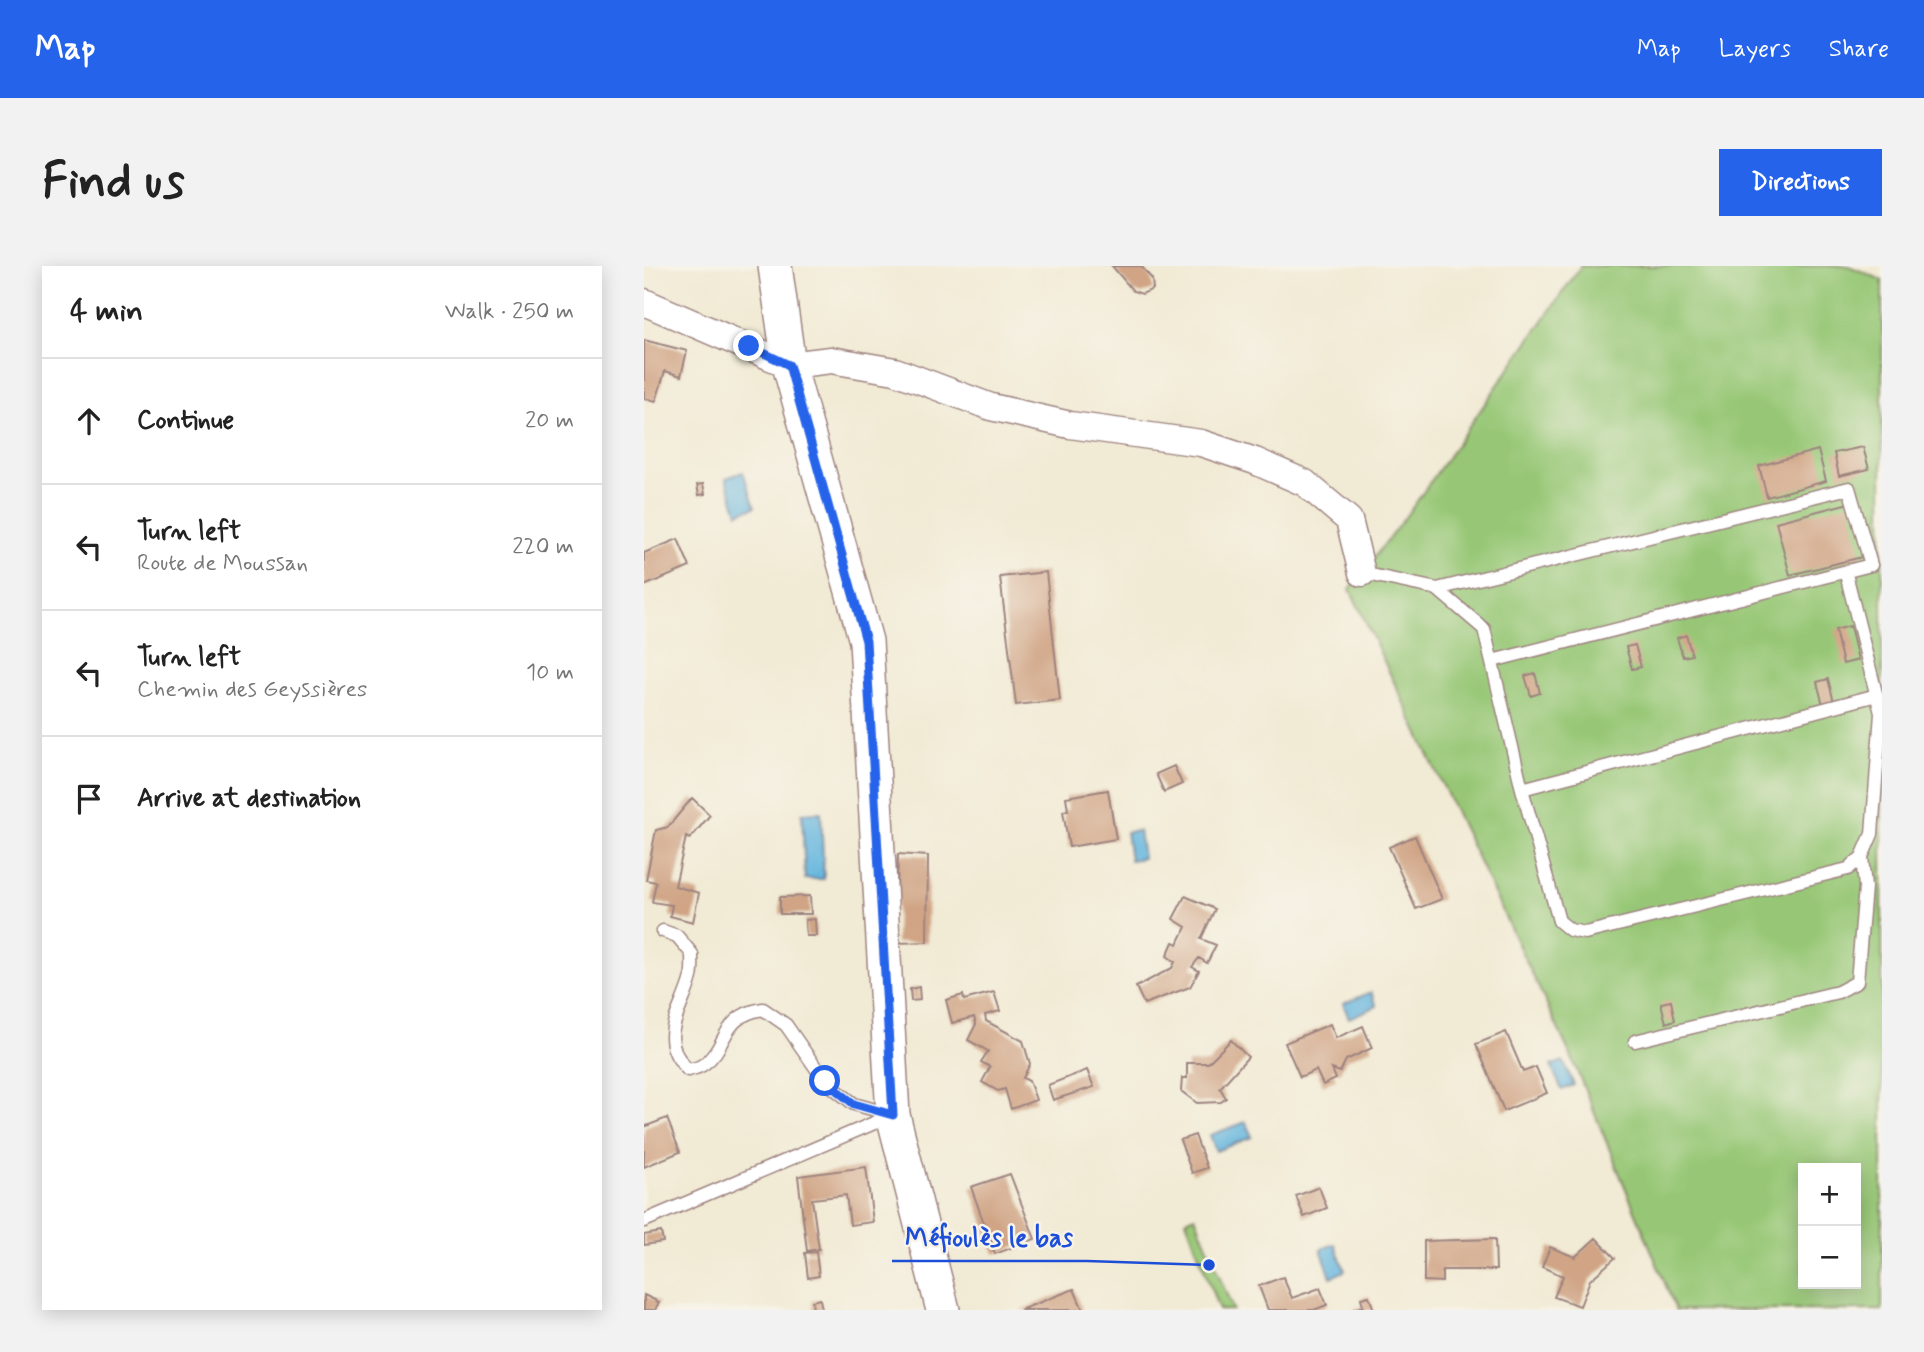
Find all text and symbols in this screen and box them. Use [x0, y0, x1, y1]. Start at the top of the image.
text: Map [35, 27, 95, 71]
text: Map [1637, 34, 1681, 65]
text: Layers [1719, 34, 1791, 65]
text: Share [1829, 34, 1889, 65]
button: Directions [1719, 149, 1882, 216]
text: Find us [42, 150, 185, 215]
text: 4 min [70, 292, 143, 331]
text: Walk · 250 m [445, 297, 574, 327]
route end [733, 330, 764, 361]
icon: ahead [70, 402, 108, 440]
text: Continue [137, 404, 234, 438]
text: 20 m [525, 406, 574, 436]
text: Turn left [137, 515, 241, 549]
icon: left [70, 528, 108, 566]
text: 220 m [512, 532, 574, 562]
text: Route de Moussan [137, 549, 308, 579]
text: Turn left [137, 641, 241, 675]
icon: left [70, 654, 108, 692]
text: 10 m [526, 658, 574, 688]
text: Chemin des Geyssières [137, 675, 367, 705]
icon: arrive [70, 780, 108, 818]
text: Arrive at destination [137, 782, 361, 816]
route start [809, 1065, 840, 1096]
map controls [1798, 1163, 1861, 1289]
button: + [1798, 1163, 1861, 1226]
callout: Méfioulès le bas [892, 1214, 1087, 1261]
text: Méfioulès le bas [905, 1222, 1074, 1256]
button: − [1798, 1226, 1861, 1289]

